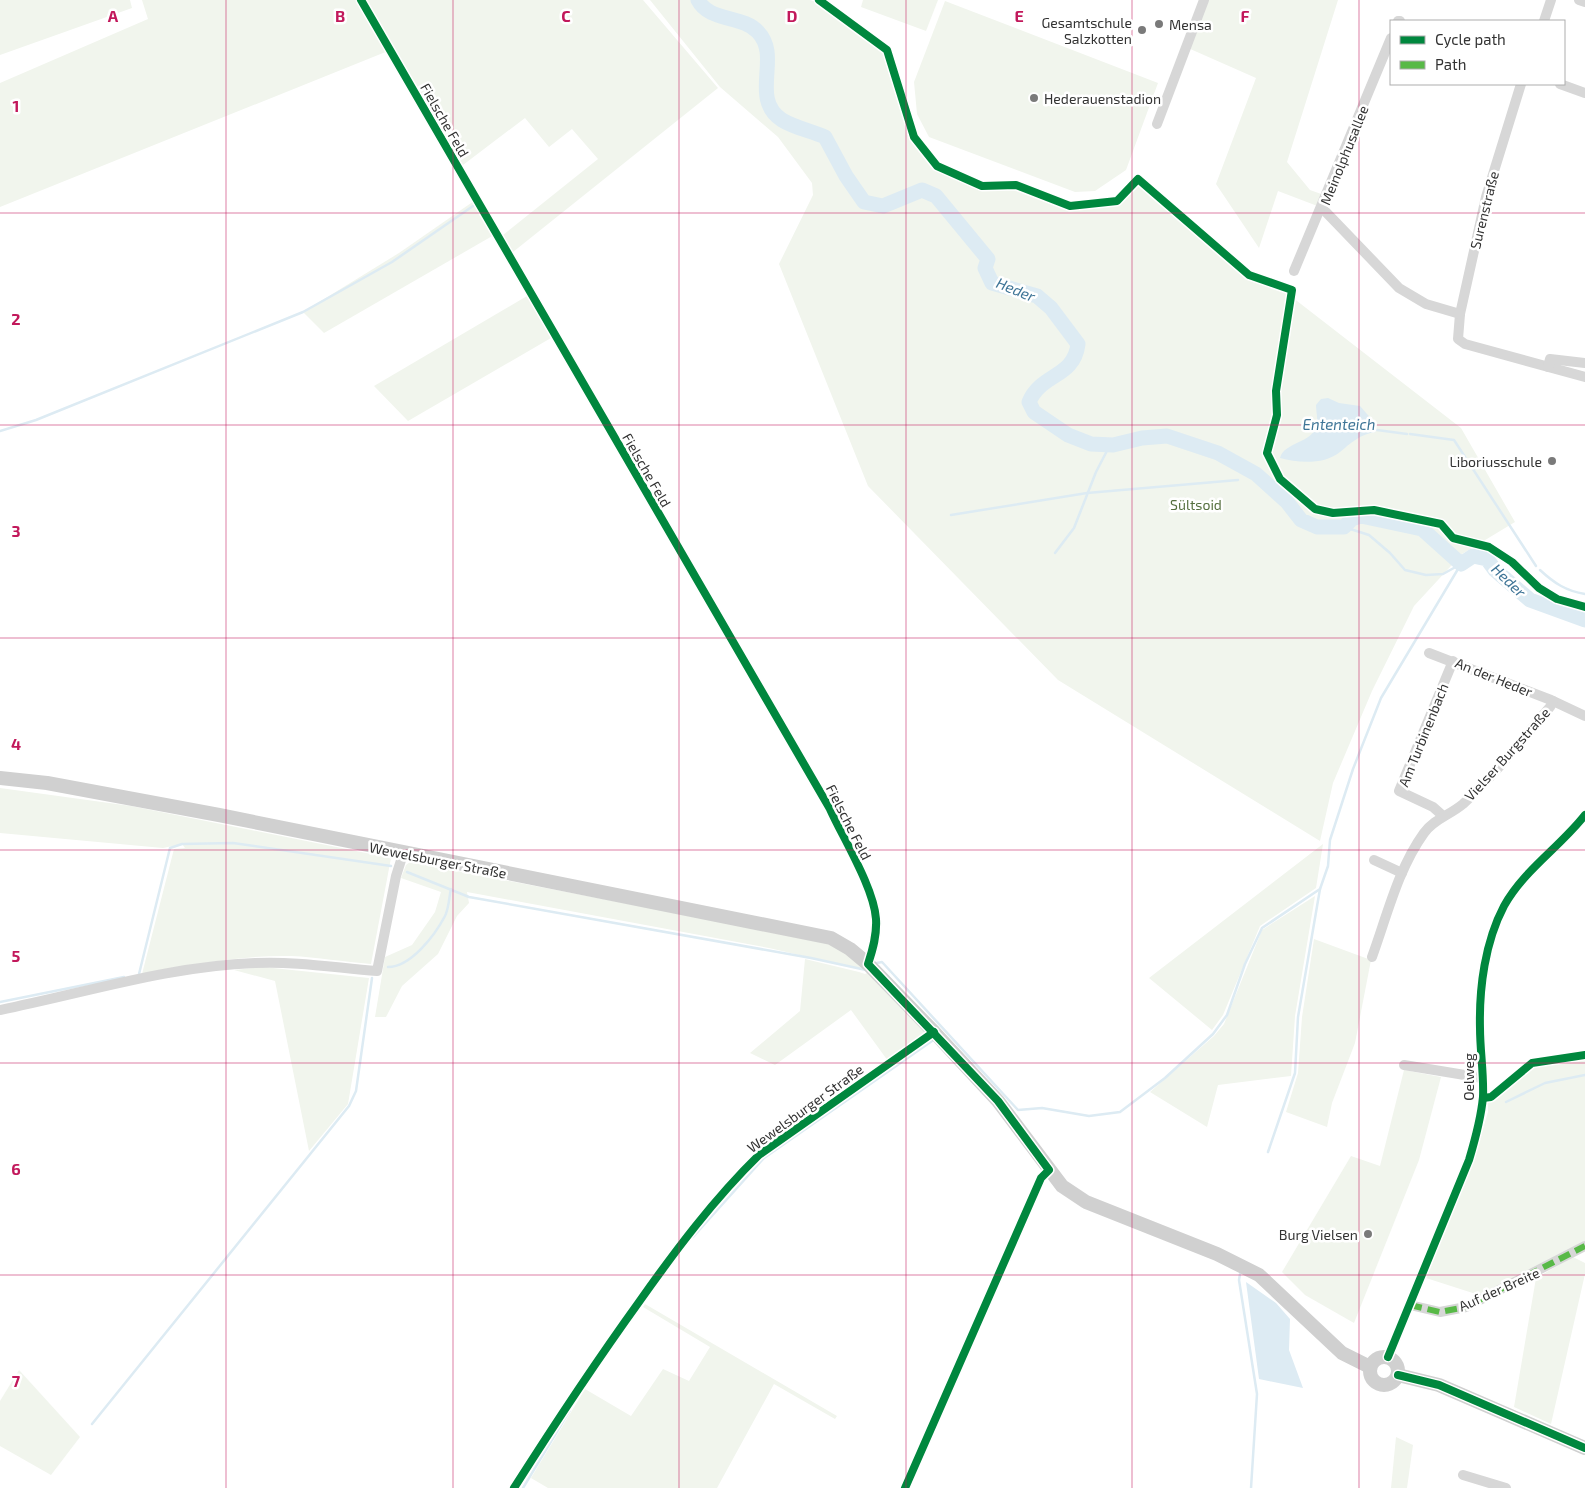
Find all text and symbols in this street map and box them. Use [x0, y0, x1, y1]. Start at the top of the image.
text: A [108, 6, 119, 25]
text: B [335, 6, 345, 25]
text: C [561, 6, 571, 25]
text: D [787, 6, 798, 25]
text: E [1014, 6, 1024, 25]
text: F [1241, 6, 1250, 25]
place label: Gesamtschule Salzkotten [1042, 14, 1132, 47]
place label: Mensa [1169, 16, 1212, 33]
marker: Mensa [1153, 18, 1165, 30]
legend [1390, 20, 1565, 85]
marker: Gesamtschule Salzkotten [1136, 24, 1148, 36]
text: Cycle path [1435, 30, 1506, 48]
text: Path [1435, 55, 1466, 73]
street label: Fielsche Feld [417, 80, 473, 160]
place label: Hederauenstadion [1044, 90, 1161, 107]
marker: Hederauenstadion [1028, 92, 1040, 104]
text: 1 [13, 96, 19, 115]
street label: Meinolphusallee [1316, 103, 1372, 207]
street label: Surenstraße [1466, 169, 1502, 251]
water label: Heder [994, 273, 1039, 305]
text: 2 [11, 309, 21, 328]
water label: Ententeich [1303, 415, 1375, 433]
street label: Fielsche Feld [619, 430, 675, 510]
place label: Liboriusschule [1449, 453, 1542, 470]
marker: Liboriusschule [1546, 455, 1558, 467]
park label: Sültsoid [1170, 496, 1222, 513]
text: 3 [11, 521, 21, 540]
water label: Heder [1488, 559, 1531, 601]
street label: An der Heder [1453, 654, 1536, 700]
street label: Am Turbinenbach [1394, 681, 1452, 789]
street label: Vielser Burgstraße [1461, 704, 1553, 804]
text: 4 [11, 734, 21, 753]
street label: Fielsche Feld [823, 781, 875, 863]
street label: Wewelsburger Straße [368, 838, 508, 882]
text: 5 [12, 946, 21, 965]
street label: Oelweg [1460, 1053, 1477, 1101]
street label: Wewelsburger Straße [744, 1060, 866, 1156]
text: 6 [11, 1159, 21, 1178]
place label: Burg Vielsen [1279, 1226, 1358, 1243]
marker: Burg Vielsen [1362, 1228, 1374, 1240]
street label: Auf der Breite [1456, 1264, 1542, 1314]
text: 7 [12, 1371, 21, 1390]

